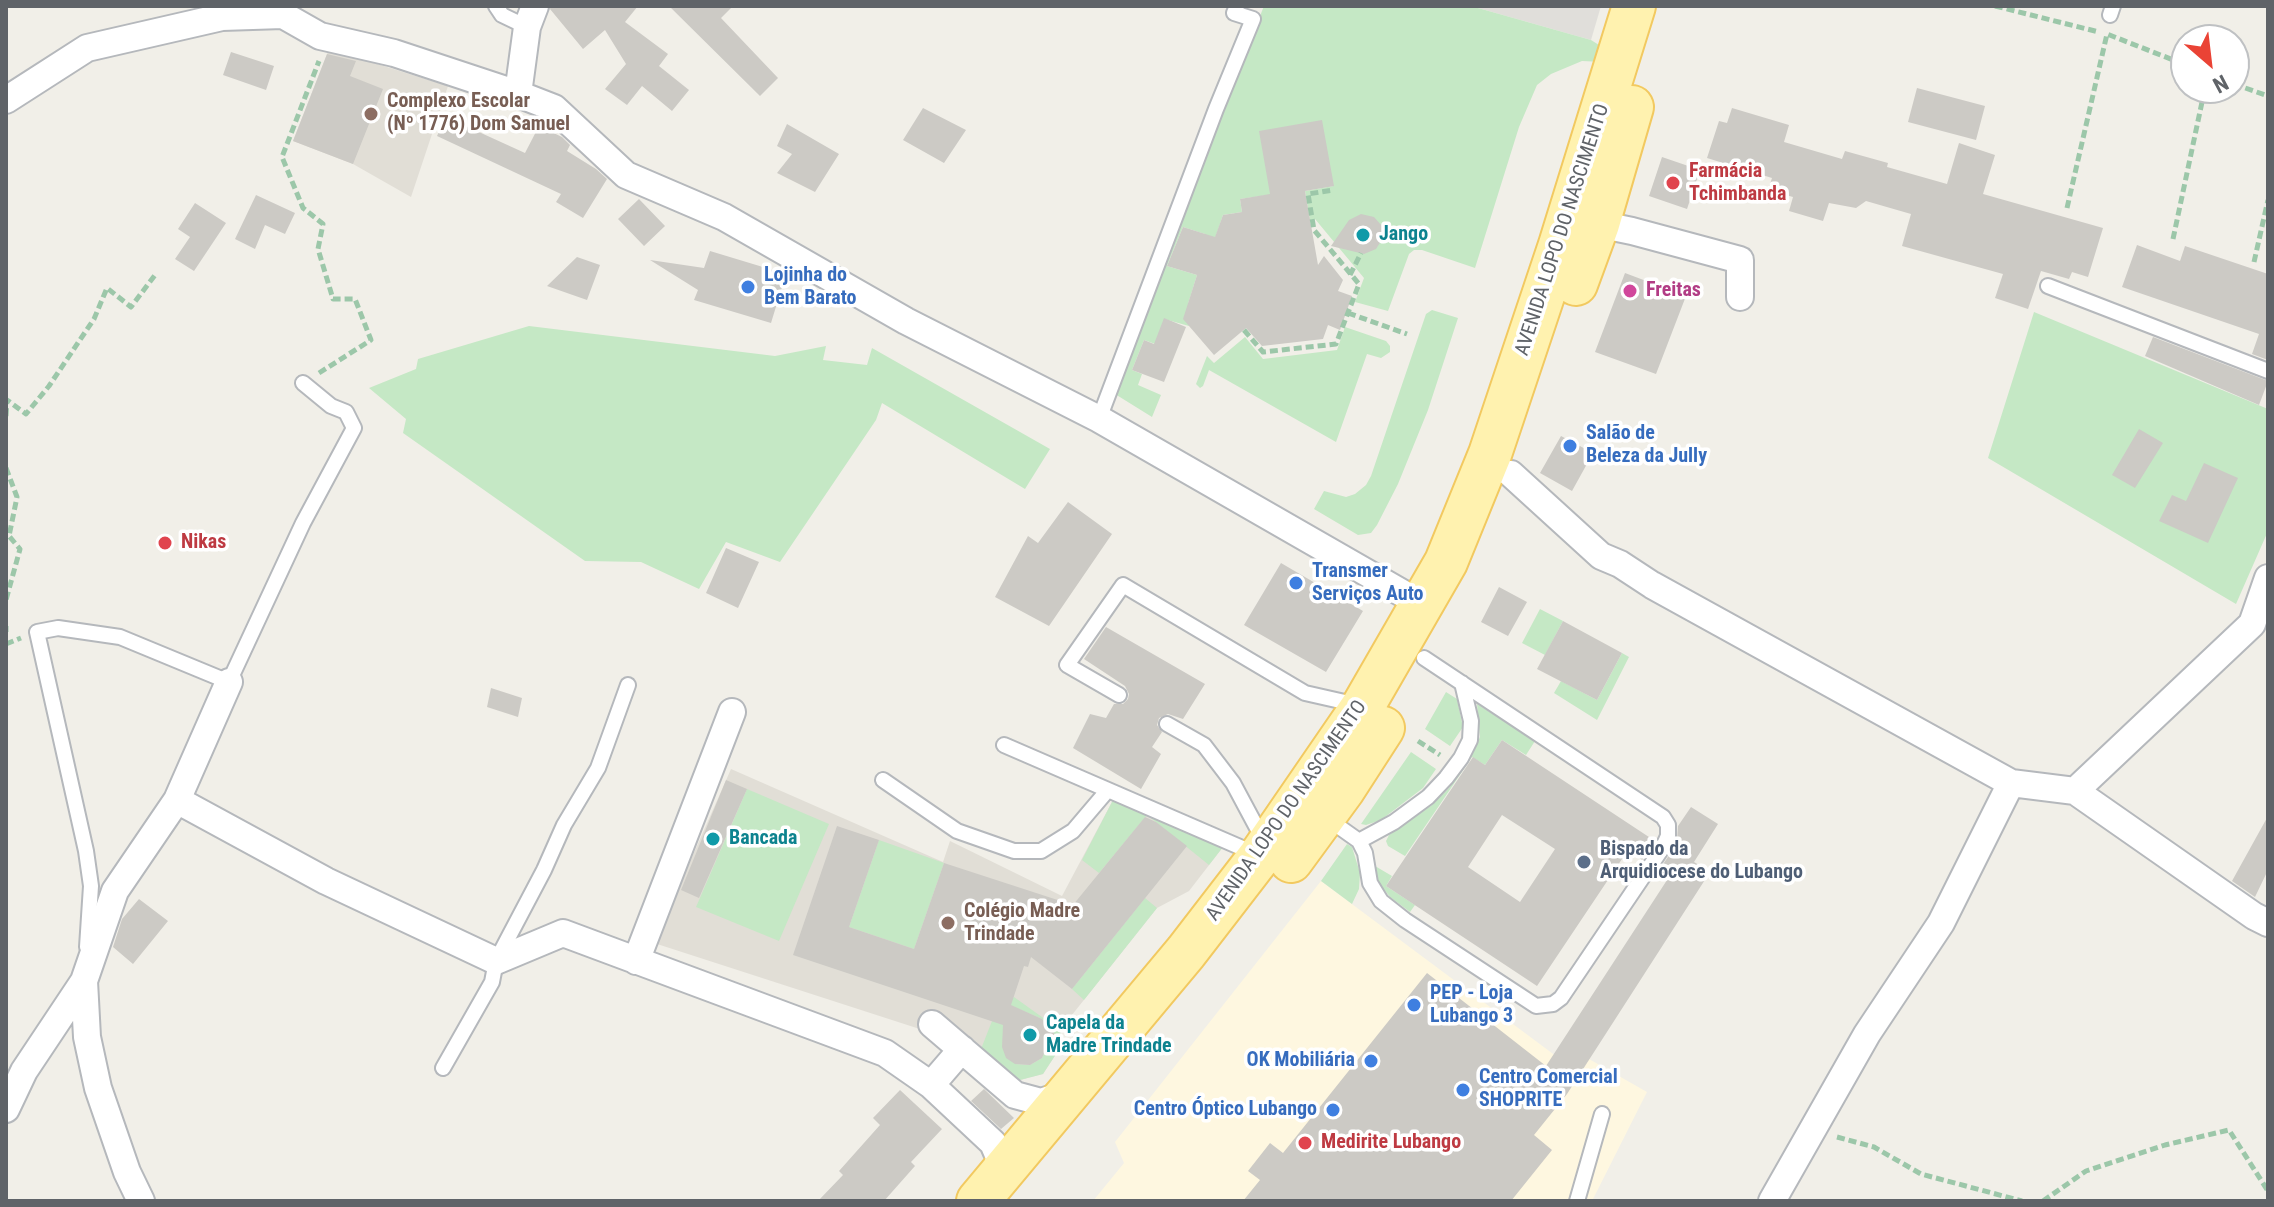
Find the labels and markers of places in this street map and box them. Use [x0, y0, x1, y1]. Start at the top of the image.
place label: Complexo Escolar (Nº 1776) Dom Samuel [387, 90, 570, 137]
marker: Complexo Escolar (Nº 1776) Dom Samuel [362, 105, 380, 123]
place label: Farmácia Tchimbanda [1689, 160, 1786, 207]
marker: Farmácia Tchimbanda [1664, 174, 1682, 192]
place label: Jango [1379, 223, 1428, 247]
marker: Jango [1354, 226, 1372, 244]
place label: Lojinha do Bem Barato [764, 264, 856, 311]
marker: Lojinha do Bem Barato [739, 278, 757, 296]
place label: Freitas [1646, 279, 1701, 303]
marker: Freitas [1621, 282, 1639, 300]
place label: Salão de Beleza da Jully [1586, 422, 1707, 469]
marker: Salão de Beleza da Jully [1561, 437, 1579, 455]
place label: Nikas [181, 531, 226, 555]
marker: Nikas [156, 534, 174, 552]
place label: Transmer Serviços Auto [1312, 560, 1423, 607]
marker: Transmer Serviços Auto [1287, 574, 1305, 592]
place label: Bancada [729, 827, 797, 851]
marker: Bancada [704, 830, 722, 848]
place label: Bispado da Arquidiocese do Lubango [1600, 838, 1803, 885]
marker: Bispado da Arquidiocese do Lubango [1575, 853, 1593, 871]
place label: Colégio Madre Trindade [964, 900, 1080, 947]
marker: Colégio Madre Trindade [939, 914, 957, 932]
place label: PEP - Loja Lubango 3 [1430, 982, 1513, 1029]
marker: PEP - Loja Lubango 3 [1405, 996, 1423, 1014]
place label: Capela da Madre Trindade [1046, 1012, 1172, 1059]
marker: Capela da Madre Trindade [1021, 1026, 1039, 1044]
place label: OK Mobiliária [1247, 1049, 1355, 1073]
marker: OK Mobiliária [1362, 1052, 1380, 1070]
place label: Centro Comercial SHOPRITE [1479, 1066, 1618, 1113]
marker: Centro Comercial SHOPRITE [1454, 1081, 1472, 1099]
place label: Centro Óptico Lubango [1134, 1098, 1317, 1122]
marker: Centro Óptico Lubango [1324, 1101, 1342, 1119]
place label: Medirite Lubango [1321, 1131, 1461, 1155]
marker: Medirite Lubango [1296, 1134, 1314, 1152]

